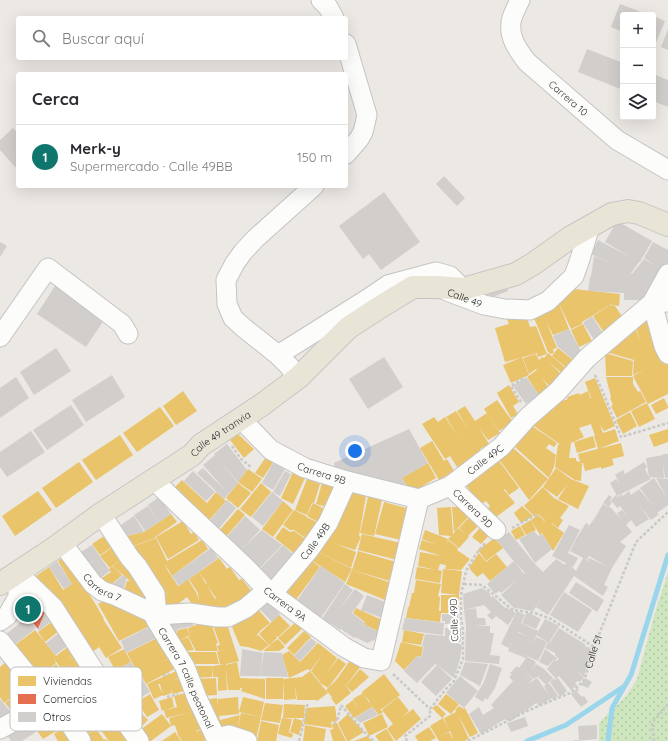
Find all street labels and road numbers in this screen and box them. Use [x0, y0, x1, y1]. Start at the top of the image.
street label: Carrera 10 [546, 77, 591, 119]
street label: Calle 49 [446, 285, 484, 310]
street label: Calle 49 tranvia [187, 408, 253, 459]
street label: Calle 49C [464, 441, 506, 477]
street label: Carrera 9B [295, 459, 348, 487]
street label: Carrera 9D [450, 486, 496, 530]
street label: Calle 49B [297, 520, 333, 562]
street label: Carrera 7 [81, 570, 123, 604]
street label: Carrera 9A [261, 583, 310, 624]
street label: Calle 49D [447, 598, 461, 642]
street label: Carrera 7 calle peatonal [156, 625, 217, 730]
street label: Calle 51 [582, 633, 605, 670]

